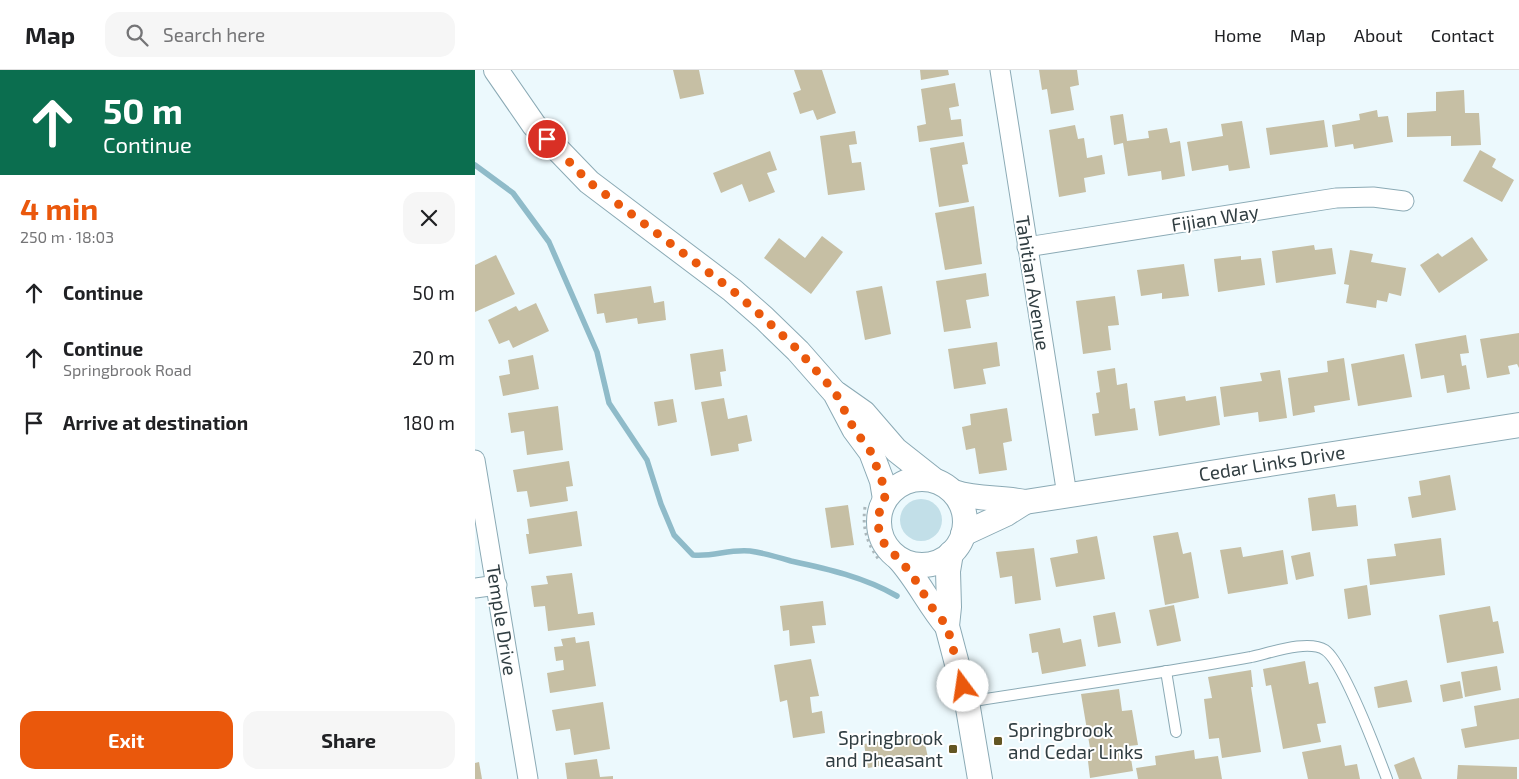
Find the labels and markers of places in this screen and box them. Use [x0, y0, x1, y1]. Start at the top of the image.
pin [526, 118, 568, 160]
place label: Springbrook and Cedar Links [1008, 718, 1143, 763]
place label: Springbrook and Pheasant [825, 726, 943, 771]
marker: Springbrook and Cedar Links [992, 735, 1004, 747]
marker: Springbrook and Pheasant [947, 743, 959, 755]

